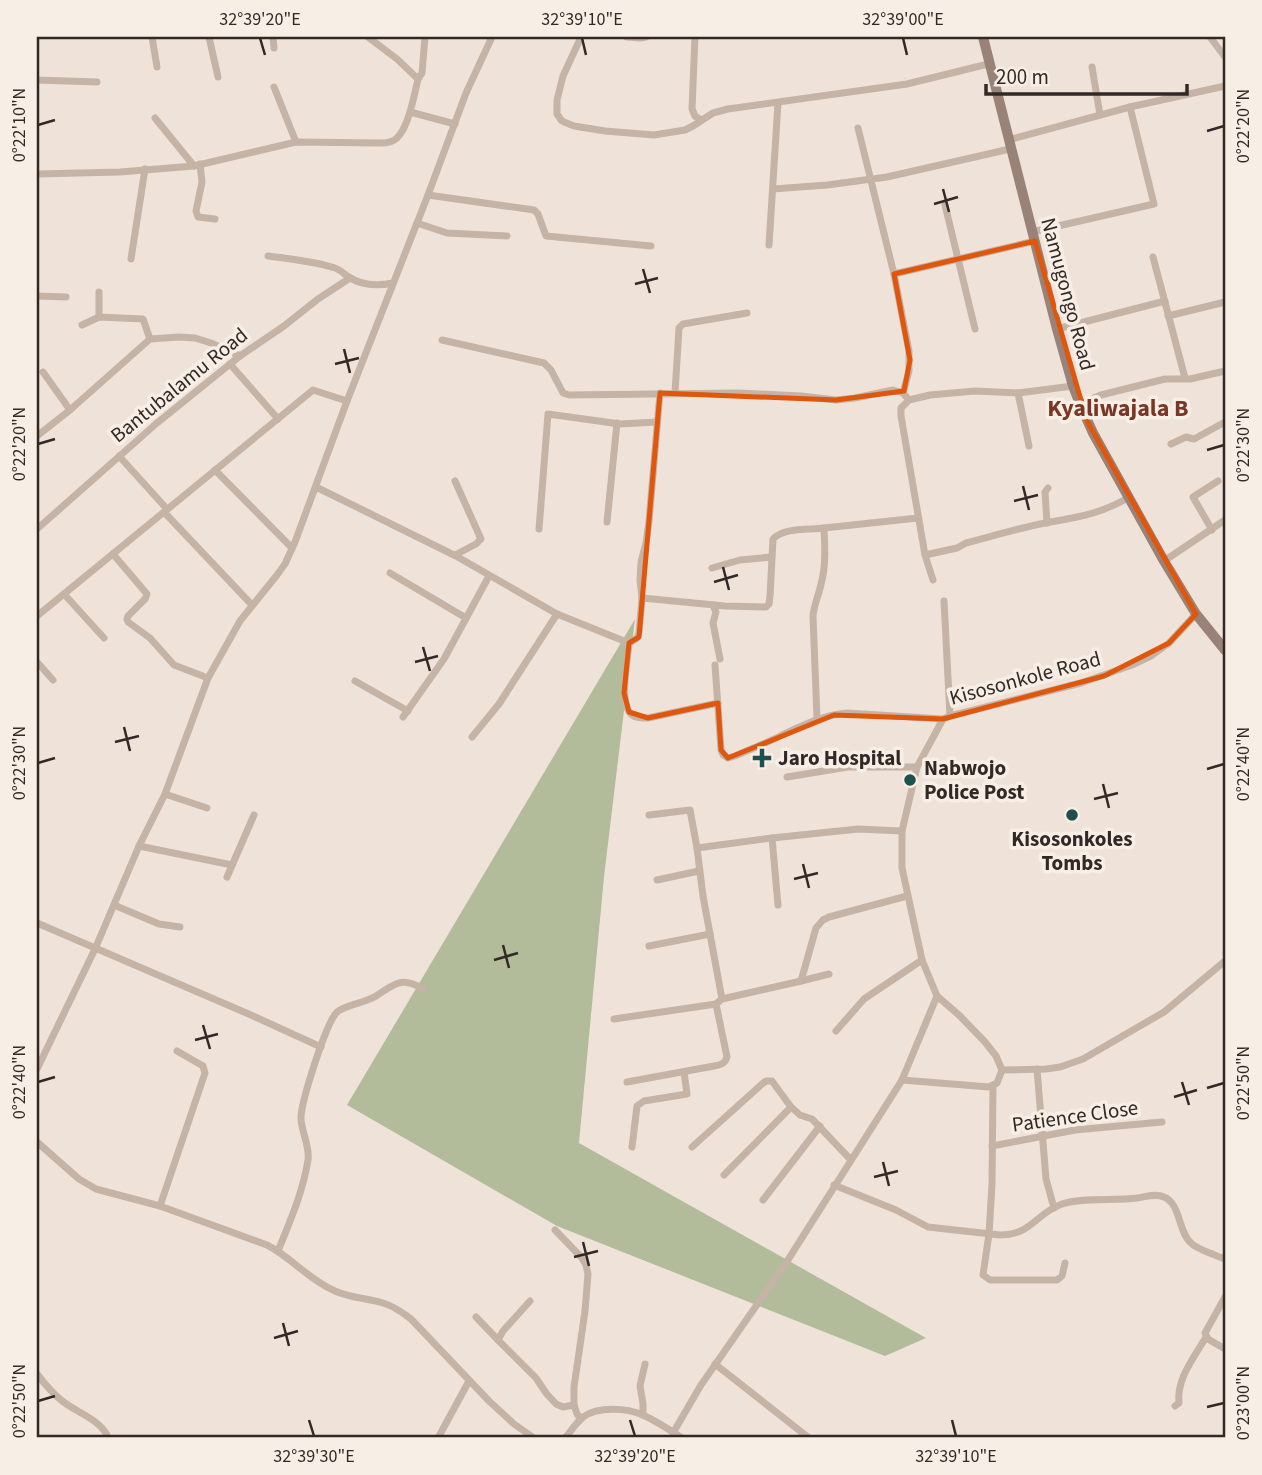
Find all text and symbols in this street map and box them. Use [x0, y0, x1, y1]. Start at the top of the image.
text: 32°39'20"E [219, 7, 301, 32]
text: 32°39'10"E [541, 7, 623, 32]
text: 32°39'00"E [862, 7, 944, 32]
scale bar [986, 52, 1187, 96]
text: 200 m [996, 62, 1049, 92]
text: 0°22'10"N [7, 88, 32, 162]
text: 0°22'20"N [1231, 89, 1256, 163]
street label: Namugongo Road [1033, 214, 1103, 374]
street label: Bantubalamu Road [104, 320, 254, 450]
district label: Kyaliwajala B [1047, 391, 1189, 426]
text: 0°22'20"N [7, 407, 32, 481]
text: 0°22'30"N [1231, 408, 1256, 482]
street label: Kisosonkole Road [946, 643, 1104, 713]
text: 0°22'30"N [7, 726, 32, 800]
text: 0°22'40"N [1231, 727, 1256, 801]
place label: Jaro Hospital [778, 743, 901, 773]
marker: Jaro Hospital [752, 748, 772, 768]
place label: Nabwojo Police Post [924, 753, 1024, 807]
marker: Nabwojo Police Post [902, 772, 918, 788]
marker: Kisosonkoles Tombs [1064, 807, 1080, 823]
place label: Kisosonkoles Tombs [1011, 824, 1133, 878]
text: 0°22'40"N [7, 1045, 32, 1119]
text: 0°22'50"N [1231, 1046, 1256, 1120]
street label: Patience Close [1010, 1092, 1140, 1140]
text: 0°22'50"N [7, 1364, 32, 1438]
text: 0°23'00"N [1231, 1366, 1256, 1440]
text: 32°39'30"E [273, 1444, 355, 1469]
text: 32°39'20"E [594, 1444, 676, 1469]
text: 32°39'10"E [915, 1444, 997, 1469]

